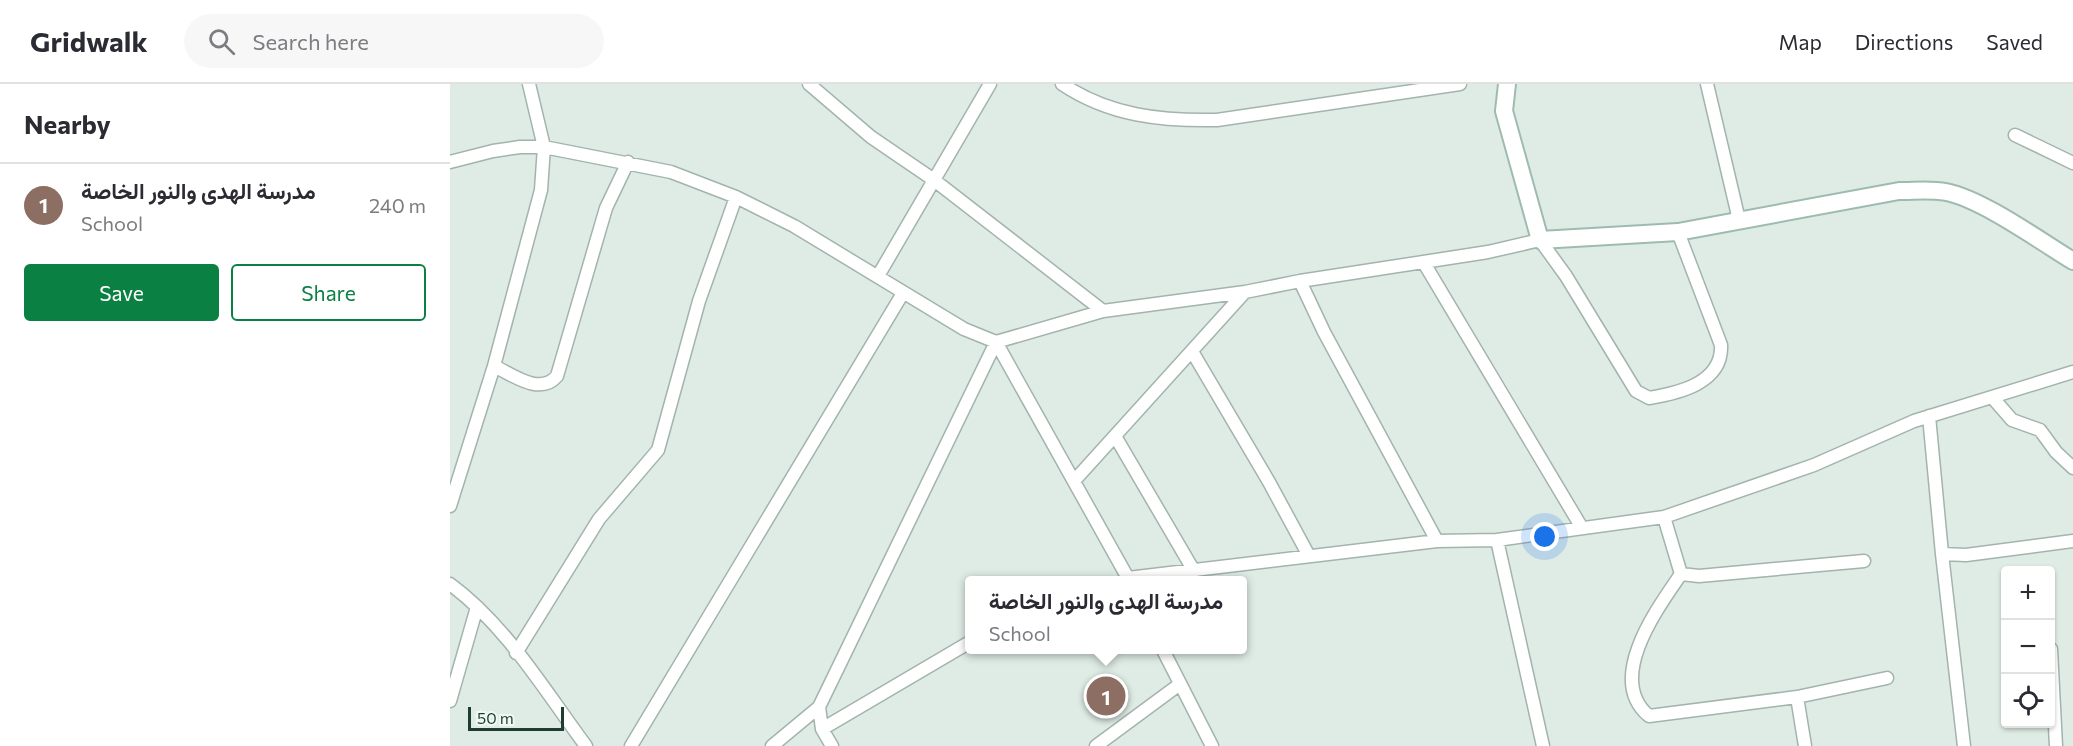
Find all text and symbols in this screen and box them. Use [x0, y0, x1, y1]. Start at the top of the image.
search box [184, 14, 604, 68]
text: Gridwalk [30, 24, 148, 58]
icon: search [205, 25, 238, 58]
text: Search here [253, 28, 369, 55]
text: Map [1779, 29, 1822, 54]
text: Directions [1855, 29, 1953, 54]
text: Saved [1986, 29, 2043, 54]
text: Nearby [24, 108, 111, 139]
text: مدرسة الهدى والنور الخاصة [81, 177, 316, 204]
text: 1 [39, 193, 48, 217]
text: 240 m [369, 193, 426, 217]
text: School [81, 211, 143, 235]
button: Save [24, 264, 219, 321]
button: Share [231, 264, 426, 321]
your location [1530, 522, 1559, 551]
map controls [2001, 566, 2055, 728]
button: + [2001, 566, 2055, 620]
popup [965, 576, 1247, 654]
text: مدرسة الهدى والنور الخاصة [989, 587, 1223, 614]
button: − [2001, 620, 2055, 674]
text: School [989, 621, 1051, 645]
pin: 1 [1086, 674, 1126, 718]
button: locate [2001, 674, 2055, 728]
scale bar [468, 704, 564, 732]
text: 50 m [477, 708, 514, 727]

